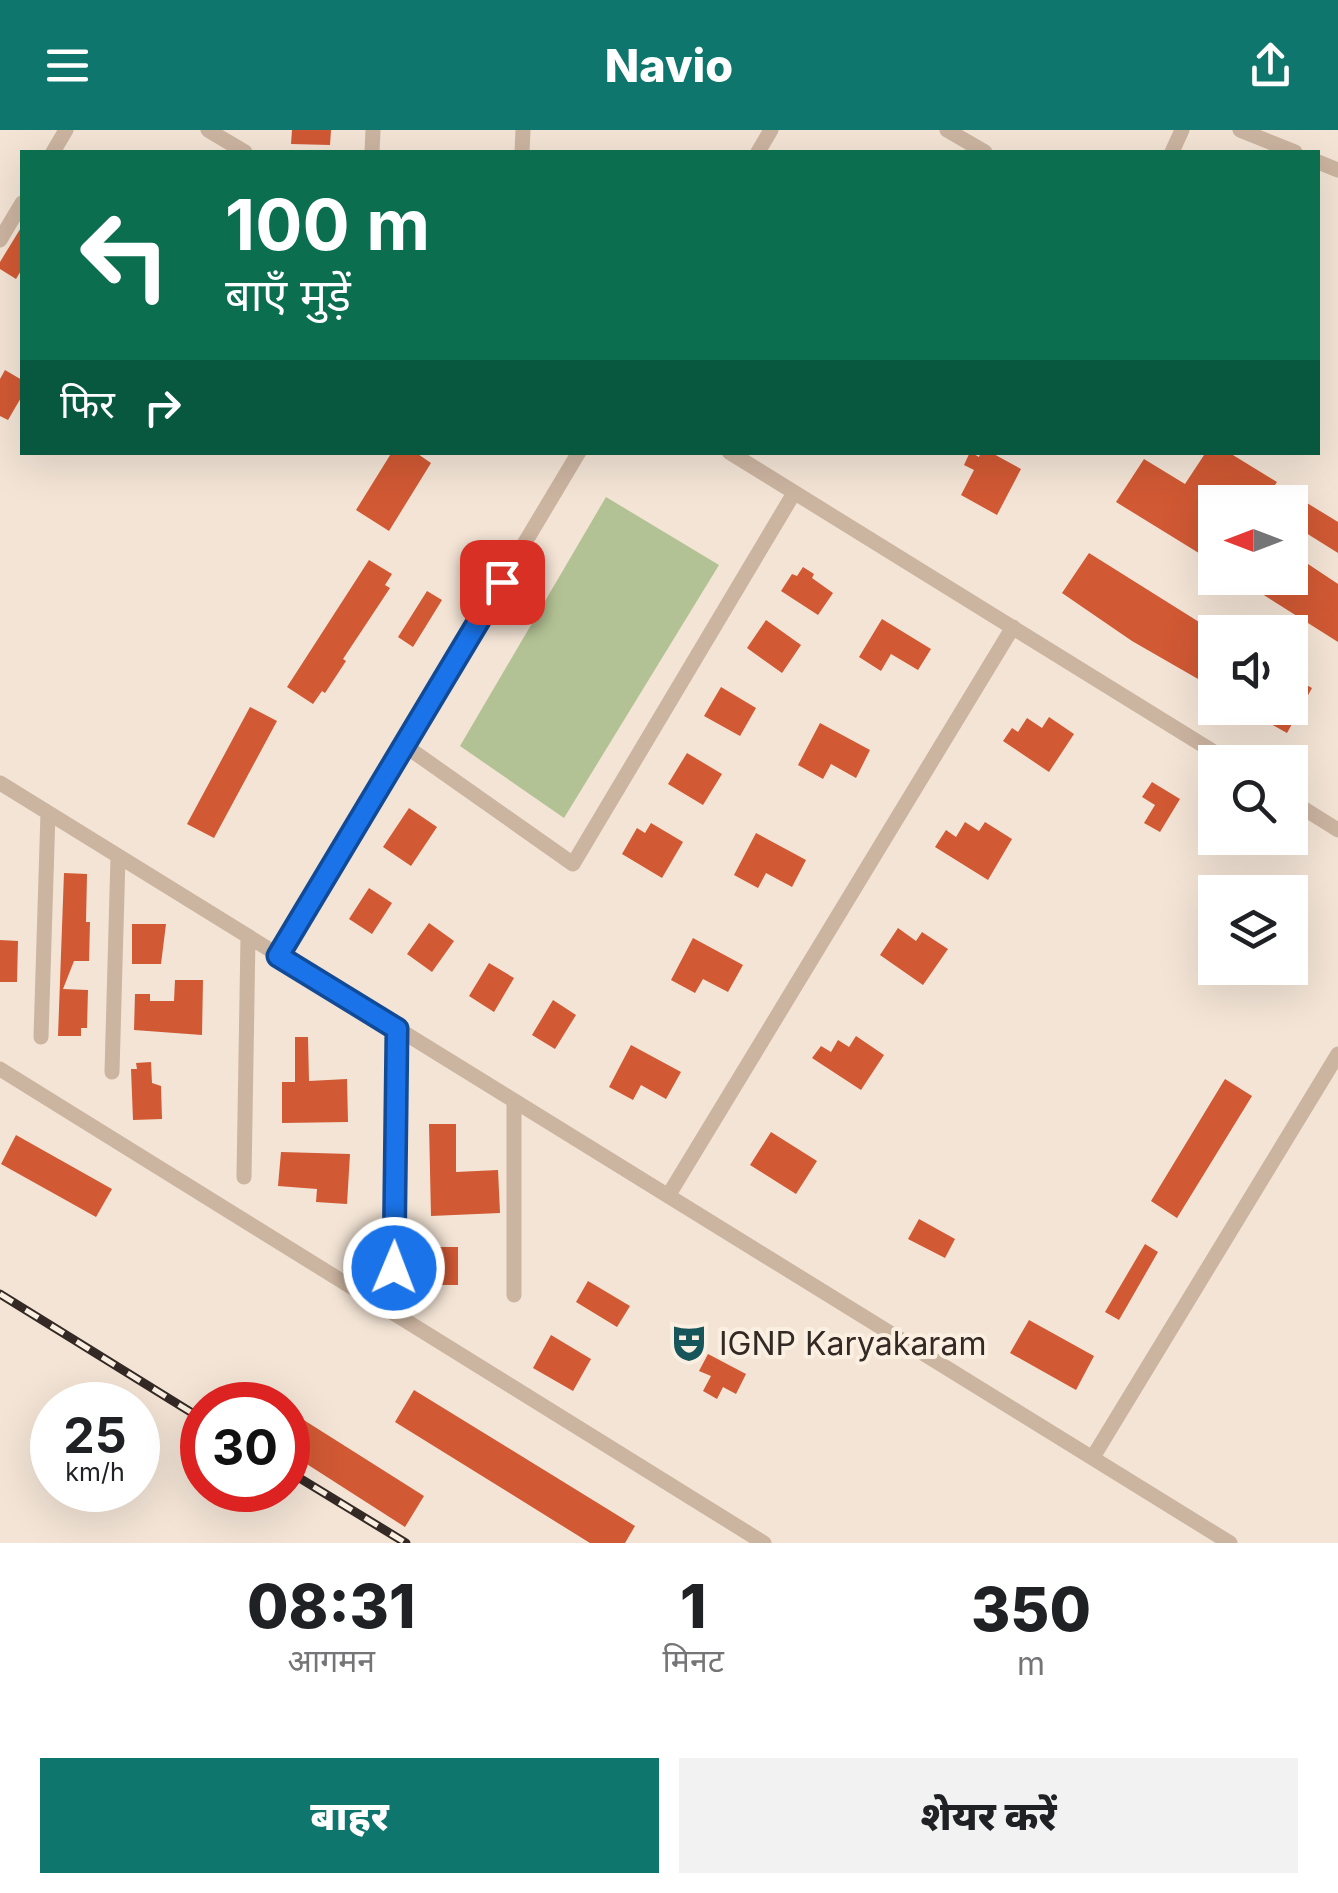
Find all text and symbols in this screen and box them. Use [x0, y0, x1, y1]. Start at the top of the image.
icon: menu [40, 38, 95, 93]
text: Navio [605, 38, 733, 93]
icon: share [1243, 38, 1298, 93]
text: 100 m [225, 182, 430, 267]
icon: left [60, 190, 190, 320]
text: बाएँ मुड़ें [225, 267, 351, 322]
icon: right [135, 380, 190, 435]
text: फिर [60, 381, 115, 427]
north arrow [1198, 485, 1308, 595]
map controls [1198, 485, 1308, 985]
pin [460, 540, 545, 625]
icon: arrive [475, 555, 530, 610]
button: sound [1198, 615, 1308, 725]
button: search [1198, 745, 1308, 855]
button: layers [1198, 875, 1308, 985]
position arrow [342, 1216, 446, 1320]
theatre icon: IGNP Karyakaram [668, 1322, 710, 1364]
place label: IGNP Karyakaram [719, 1324, 986, 1363]
speed limit sign: 30 [180, 1382, 310, 1512]
text: 25 [63, 1405, 127, 1465]
text: km/h [65, 1457, 125, 1487]
text: 08:31 [247, 1570, 415, 1642]
text: 1 [680, 1570, 706, 1642]
text: 350 [971, 1573, 1091, 1645]
text: आगमन [287, 1641, 375, 1680]
text: मिनट [663, 1641, 724, 1680]
text: m [1017, 1644, 1045, 1683]
button: बाहर [40, 1758, 659, 1873]
button: शेयर करें [679, 1758, 1298, 1873]

